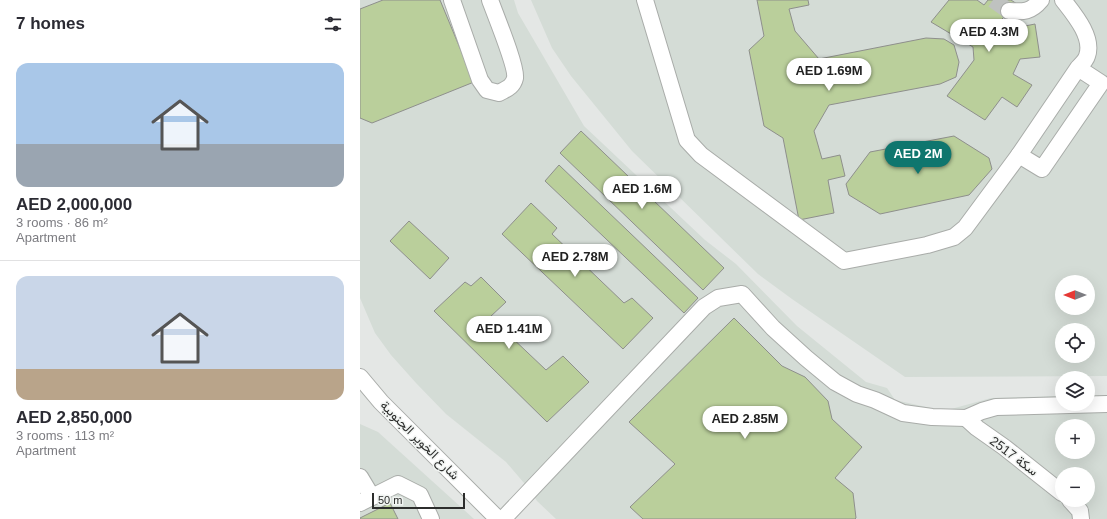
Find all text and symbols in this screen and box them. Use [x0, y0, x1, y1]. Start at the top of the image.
icon: filters [322, 13, 344, 35]
text: 7 homes [16, 14, 85, 33]
pin: AED 4.3M [948, 19, 1030, 53]
text: AED 4.3M [959, 24, 1019, 39]
pin: AED 1.69M [783, 58, 875, 92]
text: AED 1.69M [795, 63, 863, 78]
icon: home [144, 89, 216, 161]
pin: AED 2M [885, 141, 951, 175]
text: AED 2M [893, 146, 943, 161]
pin: AED 1.6M [601, 176, 683, 210]
text: AED 1.6M [612, 181, 672, 196]
text: AED 2,000,000 [16, 195, 132, 214]
text: 3 rooms · 86 m² [16, 215, 108, 230]
text: Apartment [16, 230, 76, 245]
pin: AED 2.78M [529, 244, 621, 278]
text: AED 2.78M [541, 249, 609, 264]
north arrow [1055, 275, 1095, 315]
map controls [1055, 275, 1095, 507]
icon: home [144, 302, 216, 374]
pin: AED 1.41M [463, 316, 555, 350]
text: AED 1.41M [475, 321, 543, 336]
button: locate [1055, 323, 1095, 363]
button: layers [1055, 371, 1095, 411]
street label: شارع الخوير الجنوبية [376, 397, 463, 484]
pin: AED 2.85M [699, 406, 791, 440]
text: AED 2,850,000 [16, 408, 132, 427]
text: AED 2.85M [711, 411, 779, 426]
button: + [1055, 419, 1095, 459]
text: 3 rooms · 113 m² [16, 428, 114, 443]
street label: 2517 سكة [987, 433, 1041, 479]
text: Apartment [16, 443, 76, 458]
button: − [1055, 467, 1095, 507]
scale bar [372, 491, 465, 510]
text: 50 m [378, 494, 402, 506]

